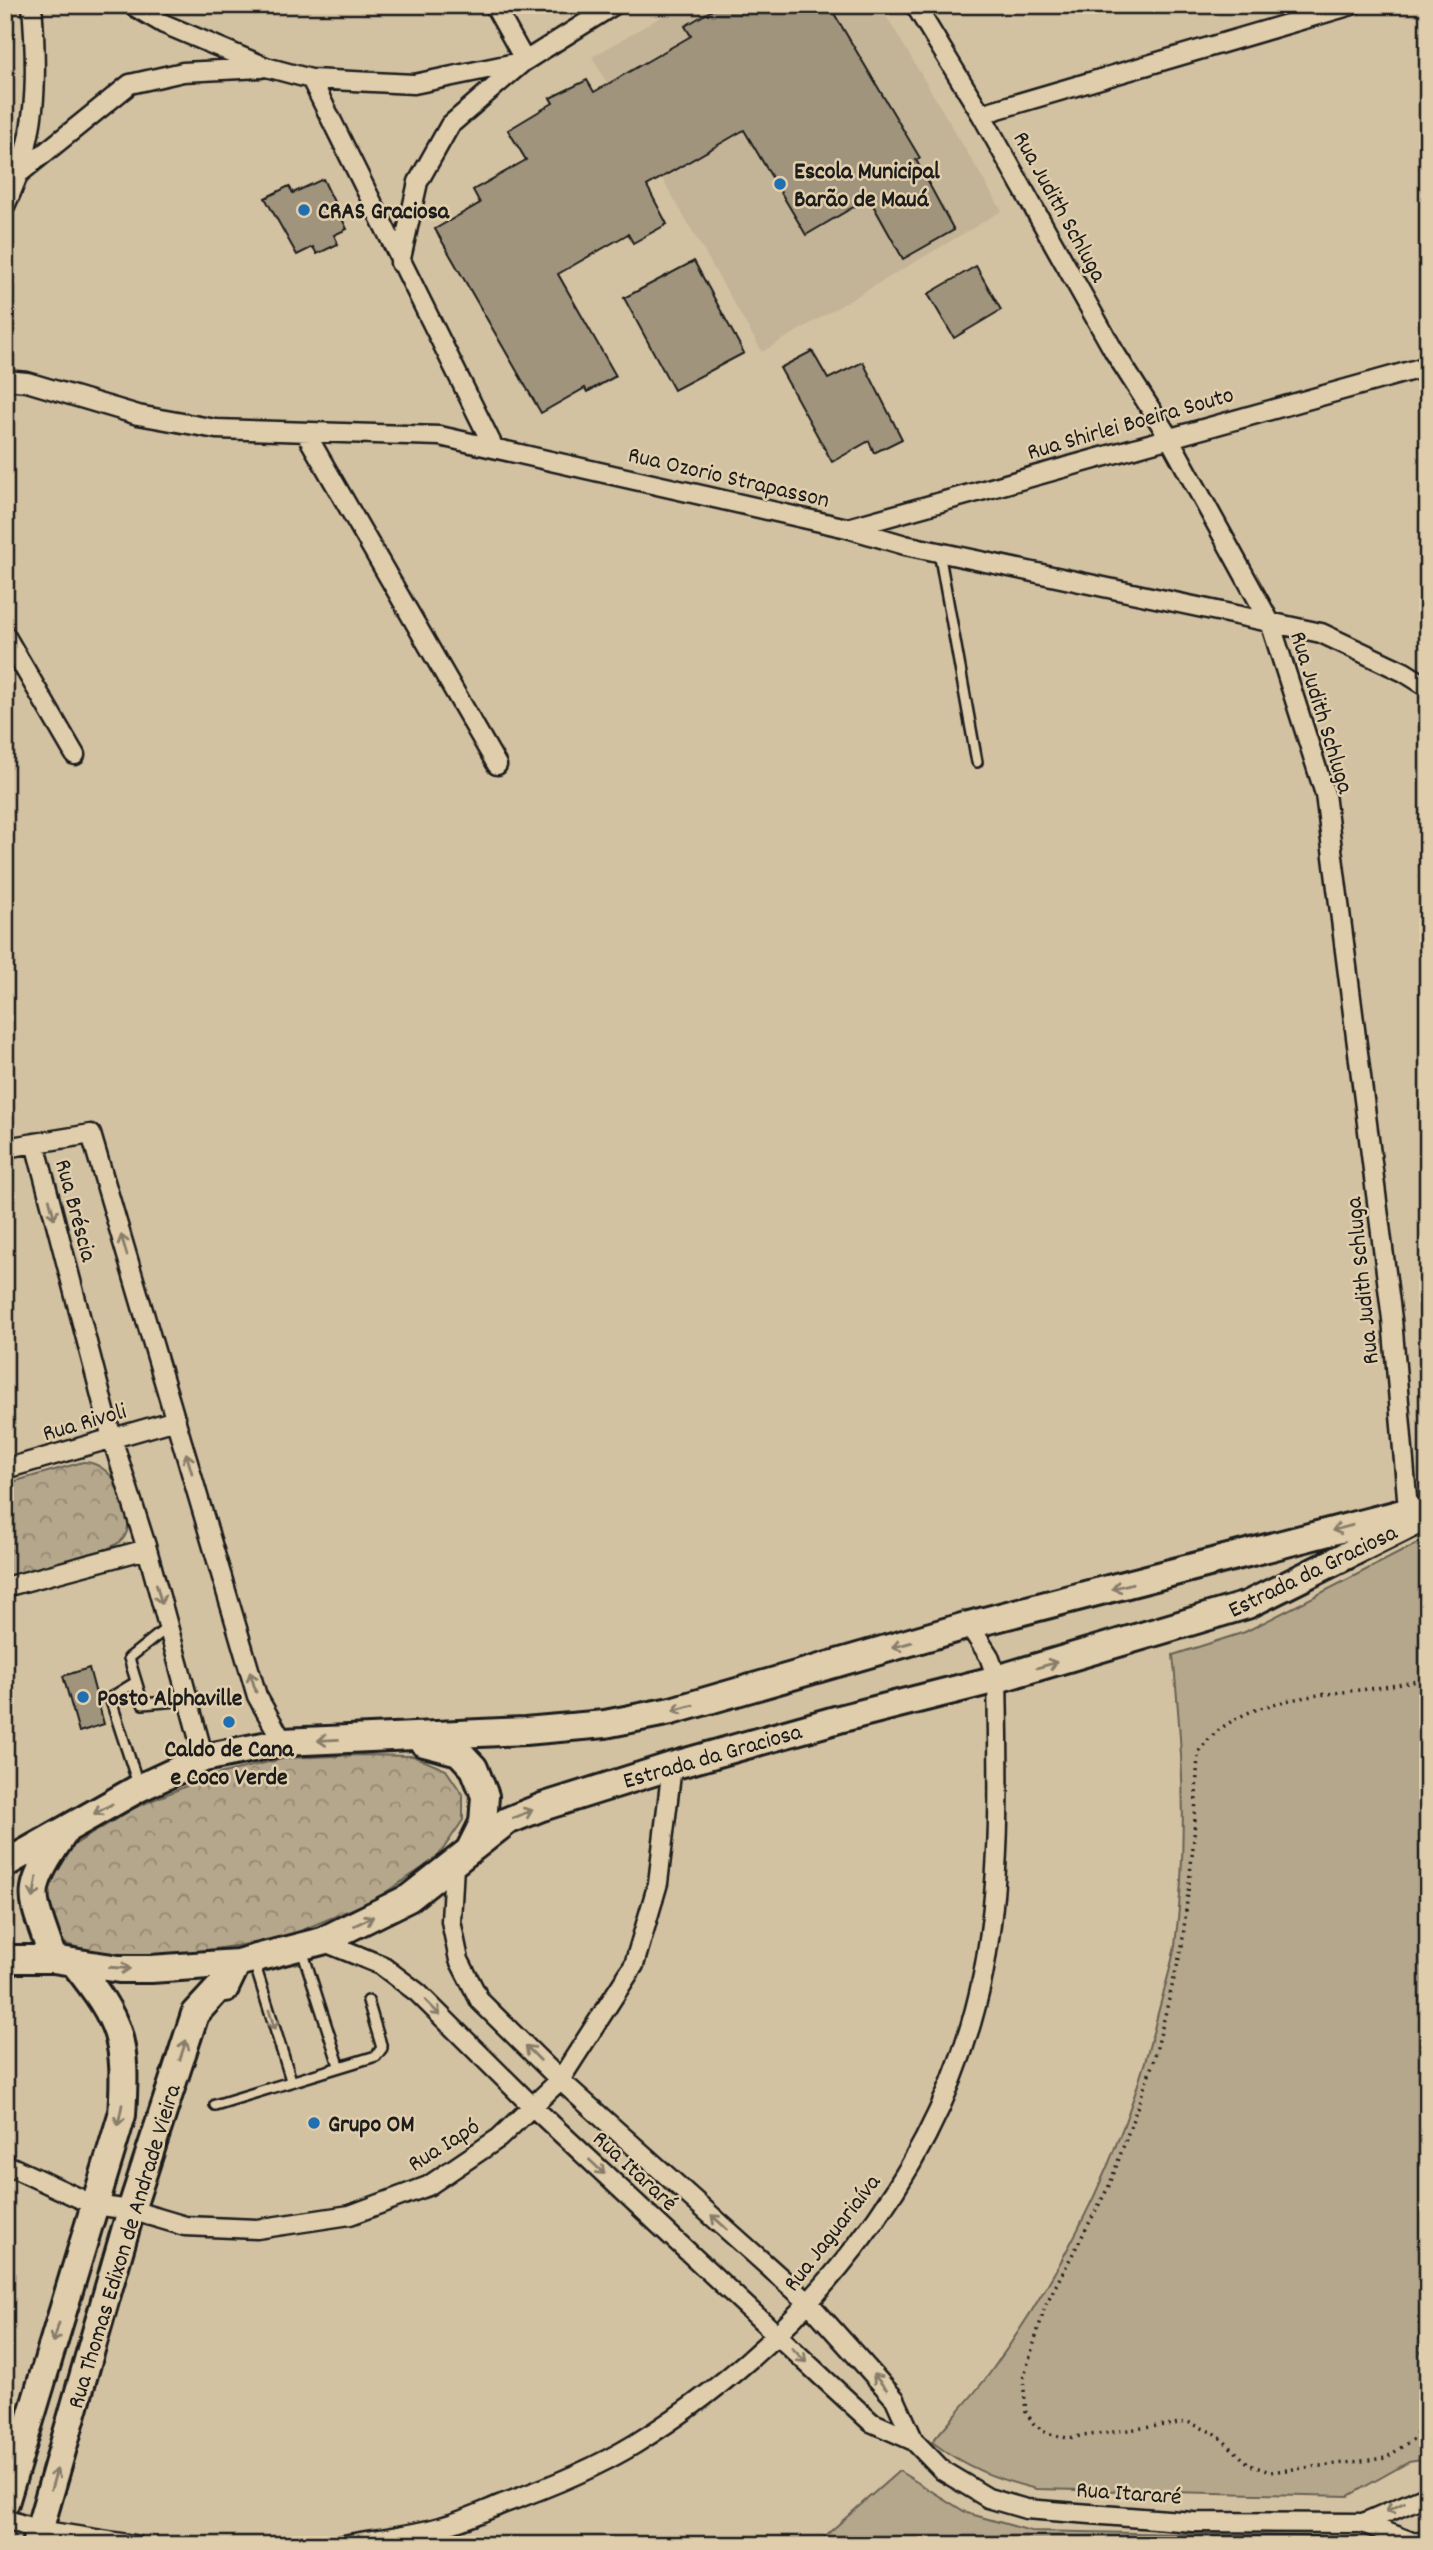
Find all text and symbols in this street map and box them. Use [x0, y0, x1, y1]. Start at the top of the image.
street label: Rua Judith Schluga [1003, 126, 1114, 290]
place label: Escola Municipal Barão de Mauá [794, 156, 940, 218]
marker: Escola Municipal Barão de Mauá [772, 176, 788, 192]
place label: CRAS Graciosa [318, 196, 450, 230]
marker: CRAS Graciosa [296, 202, 312, 218]
street label: Rua Shirlei Boeira Souto [1023, 379, 1238, 471]
street label: Rua Ozorio Strapasson [624, 439, 832, 519]
street label: Rua Judith Schluga [1279, 628, 1361, 799]
street label: Rua Bréscia [44, 1156, 104, 1267]
street label: Rua Judith Schluga [1338, 1195, 1390, 1366]
one-way arrow [46, 1197, 59, 1220]
one-way arrow [117, 1234, 130, 1256]
street label: Rua Rivoli [39, 1396, 131, 1452]
one-way arrow [181, 1453, 194, 1475]
street label: Estrada da Graciosa [1223, 1517, 1404, 1628]
one-way arrow [1331, 1522, 1354, 1535]
one-way arrow [1111, 1580, 1133, 1593]
one-way arrow [153, 1582, 166, 1604]
one-way arrow [891, 1639, 913, 1652]
one-way arrow [1036, 1658, 1058, 1671]
one-way arrow [246, 1671, 259, 1693]
place label: Posto Alphaville [97, 1683, 243, 1717]
marker: Posto Alphaville [75, 1689, 91, 1705]
one-way arrow [673, 1702, 695, 1715]
marker: Caldo de Cana e Coco Verde [221, 1714, 237, 1730]
street label: Estrada da Graciosa [620, 1716, 807, 1800]
place label: Caldo de Cana e Coco Verde [164, 1734, 294, 1796]
one-way arrow [317, 1734, 340, 1747]
one-way arrow [93, 1803, 114, 1816]
one-way arrow [512, 1807, 534, 1820]
one-way arrow [28, 1876, 41, 1899]
one-way arrow [353, 1914, 374, 1927]
one-way arrow [108, 1962, 131, 1975]
one-way arrow [425, 2000, 442, 2017]
one-way arrow [267, 2009, 279, 2031]
one-way arrow [178, 2040, 190, 2062]
one-way arrow [524, 2044, 541, 2061]
street label: Rua Thomas Edixon de Andrade Vieira [60, 2080, 192, 2413]
one-way arrow [113, 2103, 126, 2126]
place label: Grupo OM [328, 2109, 414, 2143]
street label: Rua Iapó [402, 2111, 487, 2182]
marker: Grupo OM [306, 2115, 322, 2131]
street label: Rua Itararé [584, 2124, 684, 2221]
one-way arrow [588, 2158, 605, 2175]
street label: Rua Jaguariaíva [777, 2167, 891, 2300]
one-way arrow [710, 2214, 728, 2230]
one-way arrow [48, 2321, 61, 2343]
one-way arrow [791, 2346, 808, 2363]
one-way arrow [872, 2373, 888, 2391]
one-way arrow [48, 2468, 61, 2490]
street label: Rua Itararé [1075, 2474, 1183, 2516]
one-way arrow [1385, 2501, 1406, 2515]

